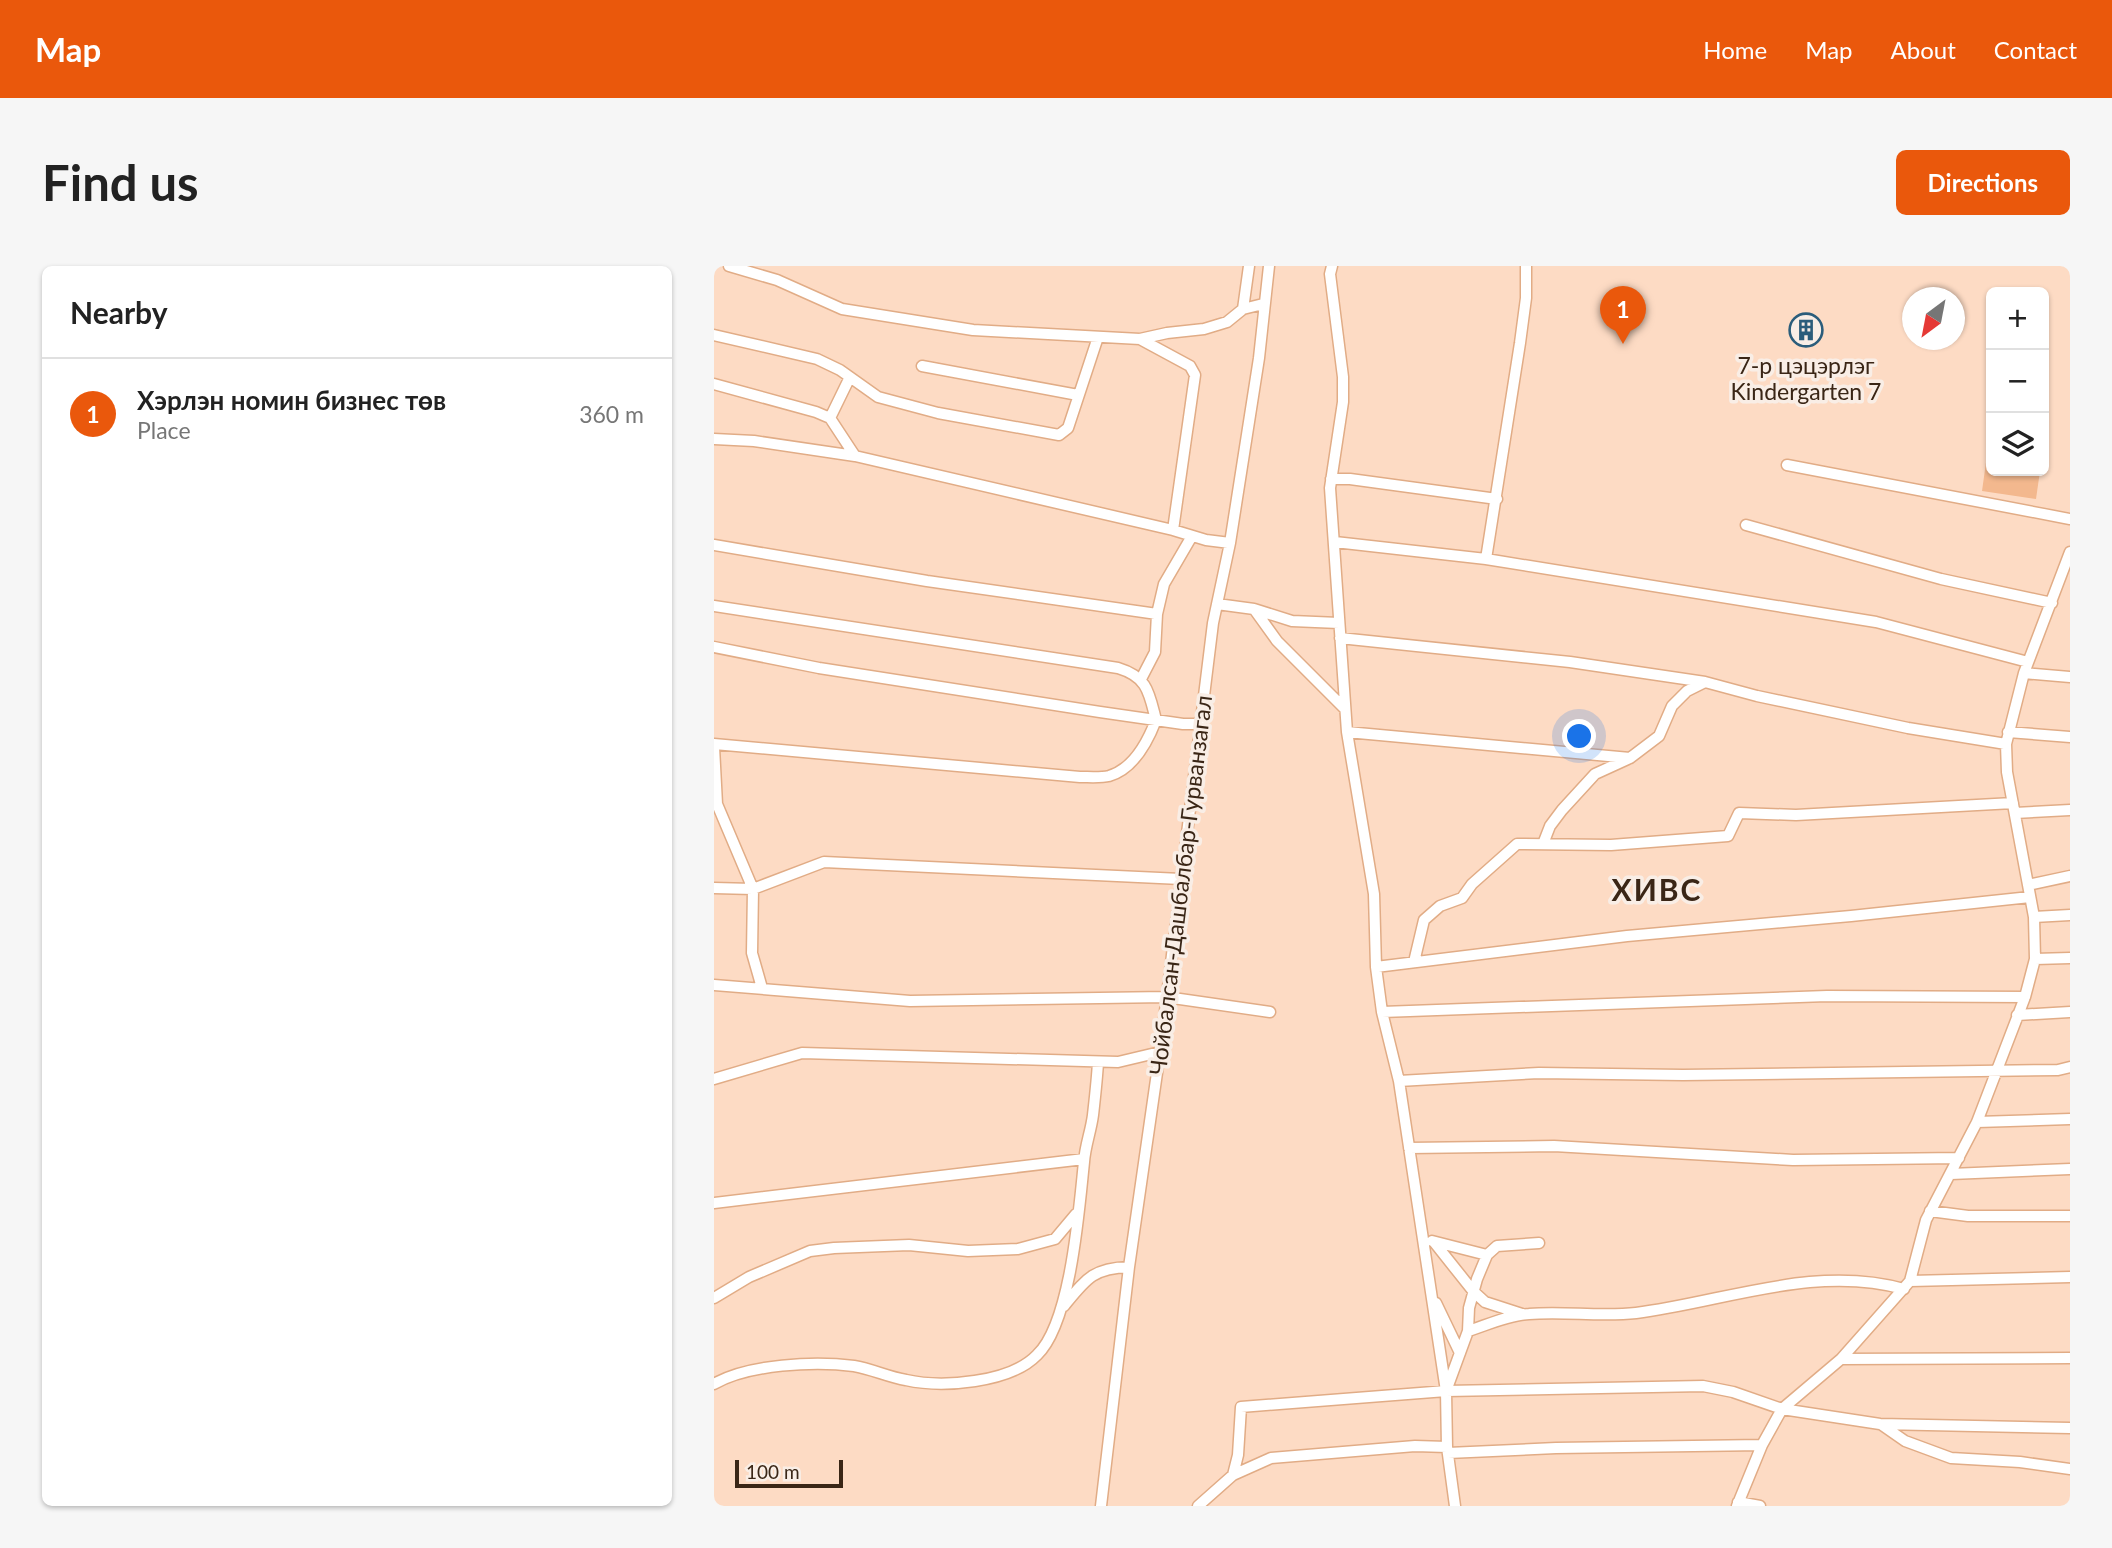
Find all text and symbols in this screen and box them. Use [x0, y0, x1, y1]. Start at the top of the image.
text: Map [35, 29, 101, 69]
text: Home [1703, 35, 1767, 64]
text: Map [1805, 35, 1853, 64]
text: About [1891, 35, 1956, 64]
text: Contact [1994, 35, 2077, 64]
button: Directions [1896, 150, 2070, 215]
text: Find us [42, 153, 199, 211]
pin: 1 [1600, 286, 1646, 344]
north arrow [1902, 287, 1965, 350]
map controls [1986, 287, 2049, 476]
button: + [1986, 287, 2049, 350]
text: Nearby [70, 294, 168, 330]
building icon: 7-р цэцэрлэг Kindergarten 7 [1787, 311, 1825, 349]
button: − [1986, 350, 2049, 413]
place label: 7-р цэцэрлэг Kindergarten 7 [1731, 351, 1881, 405]
text: Хэрлэн номин бизнес төв [137, 384, 446, 416]
text: 1 [86, 400, 100, 428]
text: 360 m [579, 400, 644, 428]
button: layers [1986, 413, 2049, 476]
text: Place [137, 416, 191, 444]
street label: Чойбалсан-Дашбалбар-Гурванзагал [1143, 694, 1217, 1076]
your location [1562, 719, 1596, 753]
district label: ХИВС [1612, 871, 1702, 907]
scale bar [735, 1457, 844, 1489]
text: 100 m [746, 1460, 800, 1483]

